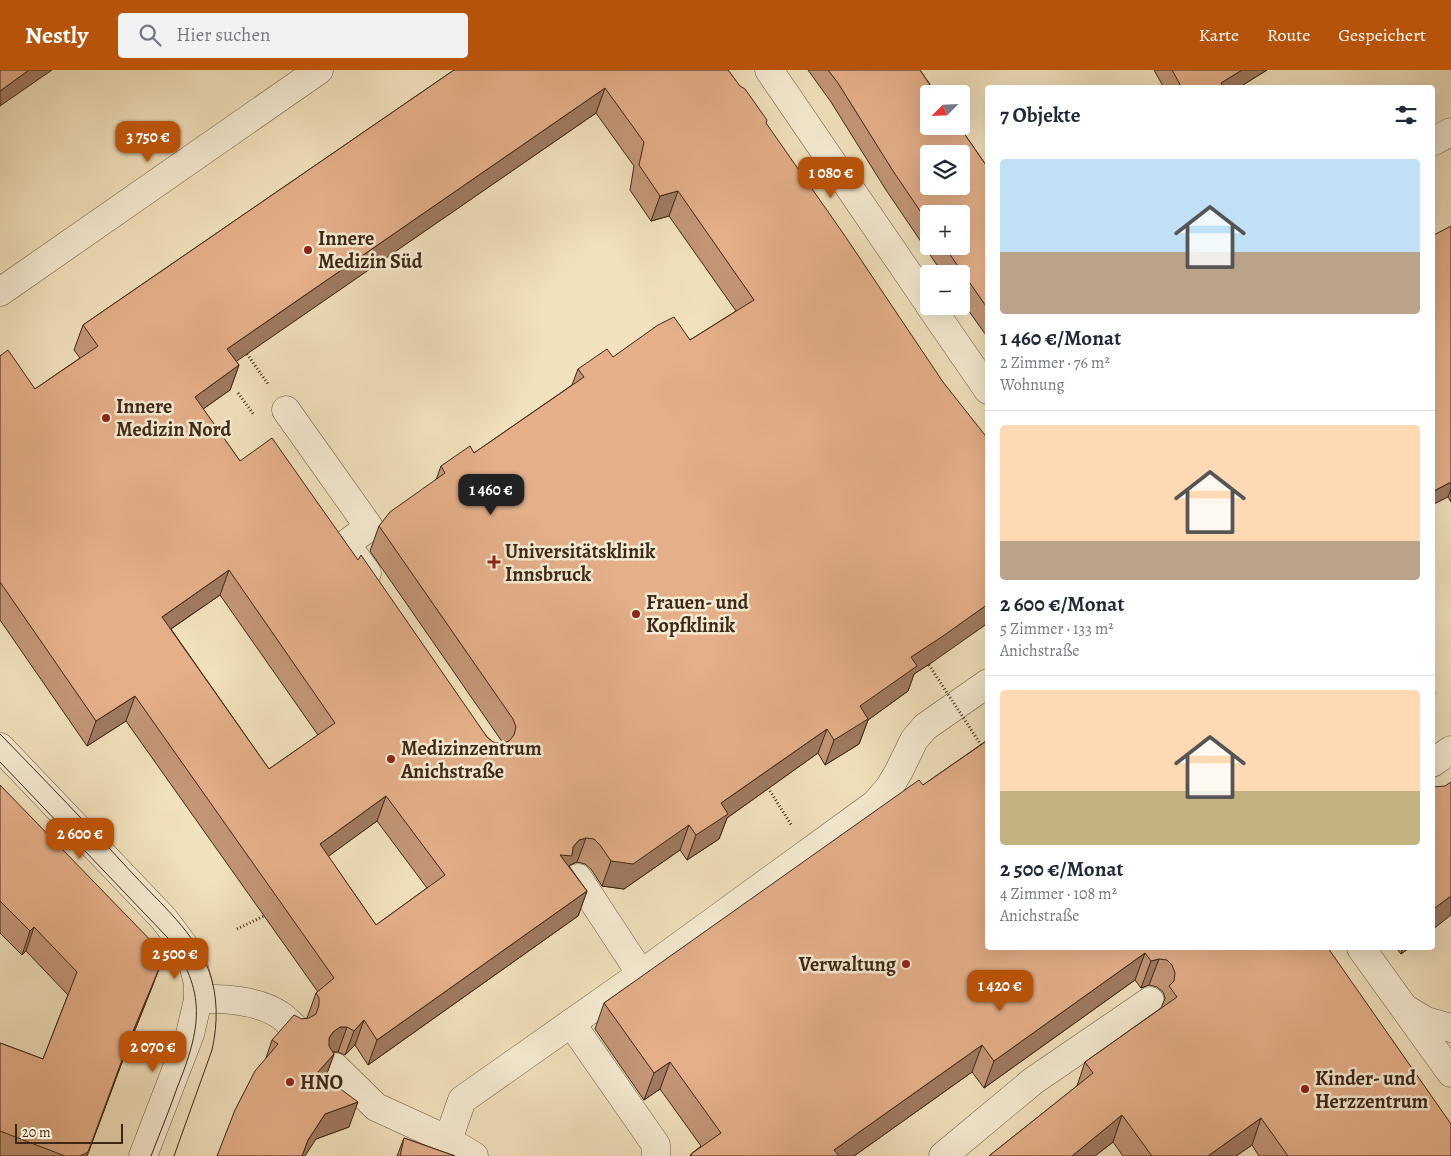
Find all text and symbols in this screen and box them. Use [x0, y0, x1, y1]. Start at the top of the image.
search box [118, 13, 468, 58]
text: Nestly [25, 19, 88, 51]
icon: search [136, 21, 164, 49]
text: Hier suchen [176, 22, 270, 48]
text: Karte [1199, 23, 1239, 47]
text: Route [1267, 23, 1310, 47]
text: Gespeichert [1338, 23, 1426, 47]
north arrow [920, 85, 970, 135]
map controls [920, 85, 970, 315]
text: 7 Objekte [1000, 101, 1080, 129]
icon: filters [1392, 101, 1420, 129]
pin: 3 750 € [102, 121, 194, 163]
text: 3 750 € [126, 126, 170, 148]
button: layers [920, 145, 970, 195]
pin: 1 080 € [785, 156, 877, 199]
text: 1 080 € [809, 162, 853, 184]
icon: home [1165, 192, 1255, 282]
button: + [920, 205, 970, 255]
place label: Innere Medizin Süd [318, 225, 423, 275]
marker: Innere Medizin Süd [302, 244, 314, 256]
button: − [920, 265, 970, 315]
text: 1 460 €/Monat [1000, 324, 1121, 352]
text: 2 Zimmer · 76 m² [1000, 352, 1110, 374]
text: Wohnung [1000, 374, 1064, 396]
place label: Innere Medizin Nord [116, 393, 232, 443]
marker: Innere Medizin Nord [100, 412, 112, 424]
icon: home [1165, 457, 1255, 547]
pin: 1 460 € [445, 474, 537, 516]
text: 1 460 € [469, 479, 513, 501]
place label: Universitätsklinik Innsbruck [505, 538, 656, 588]
marker: Universitätsklinik Innsbruck [487, 555, 501, 569]
place label: Frauen- und Kopfklinik [646, 589, 749, 639]
text: 2 600 €/Monat [1000, 590, 1124, 618]
marker: Frauen- und Kopfklinik [630, 608, 642, 620]
text: 5 Zimmer · 133 m² [1000, 618, 1114, 640]
text: Anichstraße [1000, 640, 1079, 662]
icon: home [1165, 722, 1255, 812]
place label: Medizinzentrum Anichstraße [400, 735, 542, 785]
marker: Medizinzentrum Anichstraße [385, 753, 397, 765]
pin: 2 600 € [34, 818, 126, 860]
text: 2 600 € [57, 823, 103, 845]
text: 2 500 €/Monat [1000, 855, 1124, 883]
text: 4 Zimmer · 108 m² [1000, 883, 1117, 905]
text: Anichstraße [1000, 905, 1079, 927]
pin: 2 500 € [129, 938, 221, 980]
text: 2 500 € [152, 943, 198, 965]
place label: Verwaltung [798, 951, 897, 978]
marker: Verwaltung [900, 958, 912, 970]
pin: 1 420 € [954, 970, 1046, 1012]
text: 1 420 € [978, 975, 1022, 997]
pin: 2 070 € [107, 1030, 199, 1073]
text: 2 070 € [130, 1036, 176, 1058]
place label: Kinder- und Herzzentrum [1315, 1065, 1429, 1115]
place label: HNO [300, 1069, 343, 1096]
marker: HNO [284, 1076, 296, 1088]
marker: Kinder- und Herzzentrum [1299, 1083, 1311, 1095]
scale bar [15, 1121, 122, 1144]
text: 20 m [22, 1123, 51, 1142]

